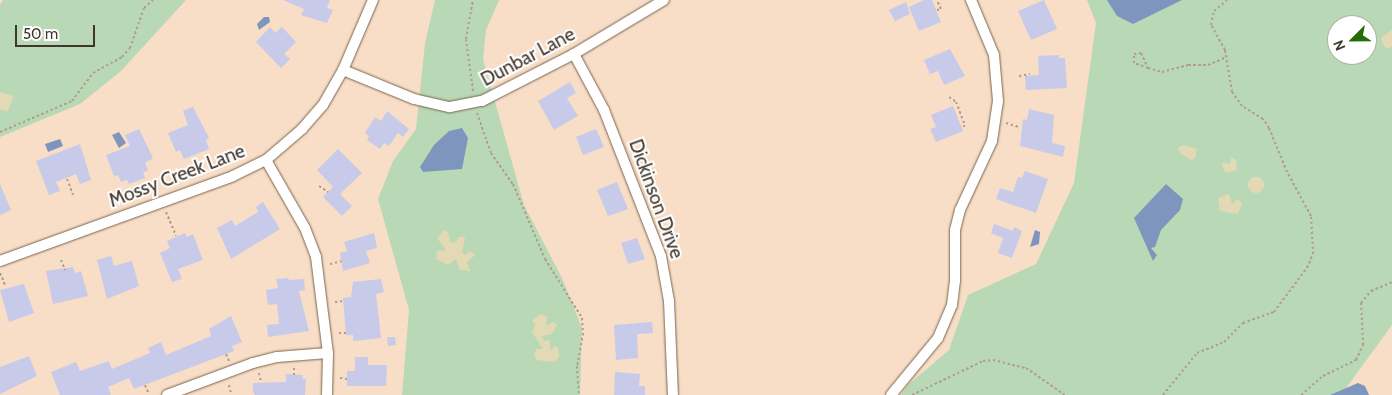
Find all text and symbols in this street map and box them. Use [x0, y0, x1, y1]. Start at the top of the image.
scale bar [18, 15, 98, 47]
north arrow [1327, 15, 1377, 65]
street label: Dunbar Lane [477, 23, 579, 91]
text: 50 m [23, 25, 58, 43]
text: N [1329, 37, 1349, 54]
street label: Dickinson Drive [624, 136, 688, 262]
street label: Mossy Creek Lane [106, 140, 248, 212]

